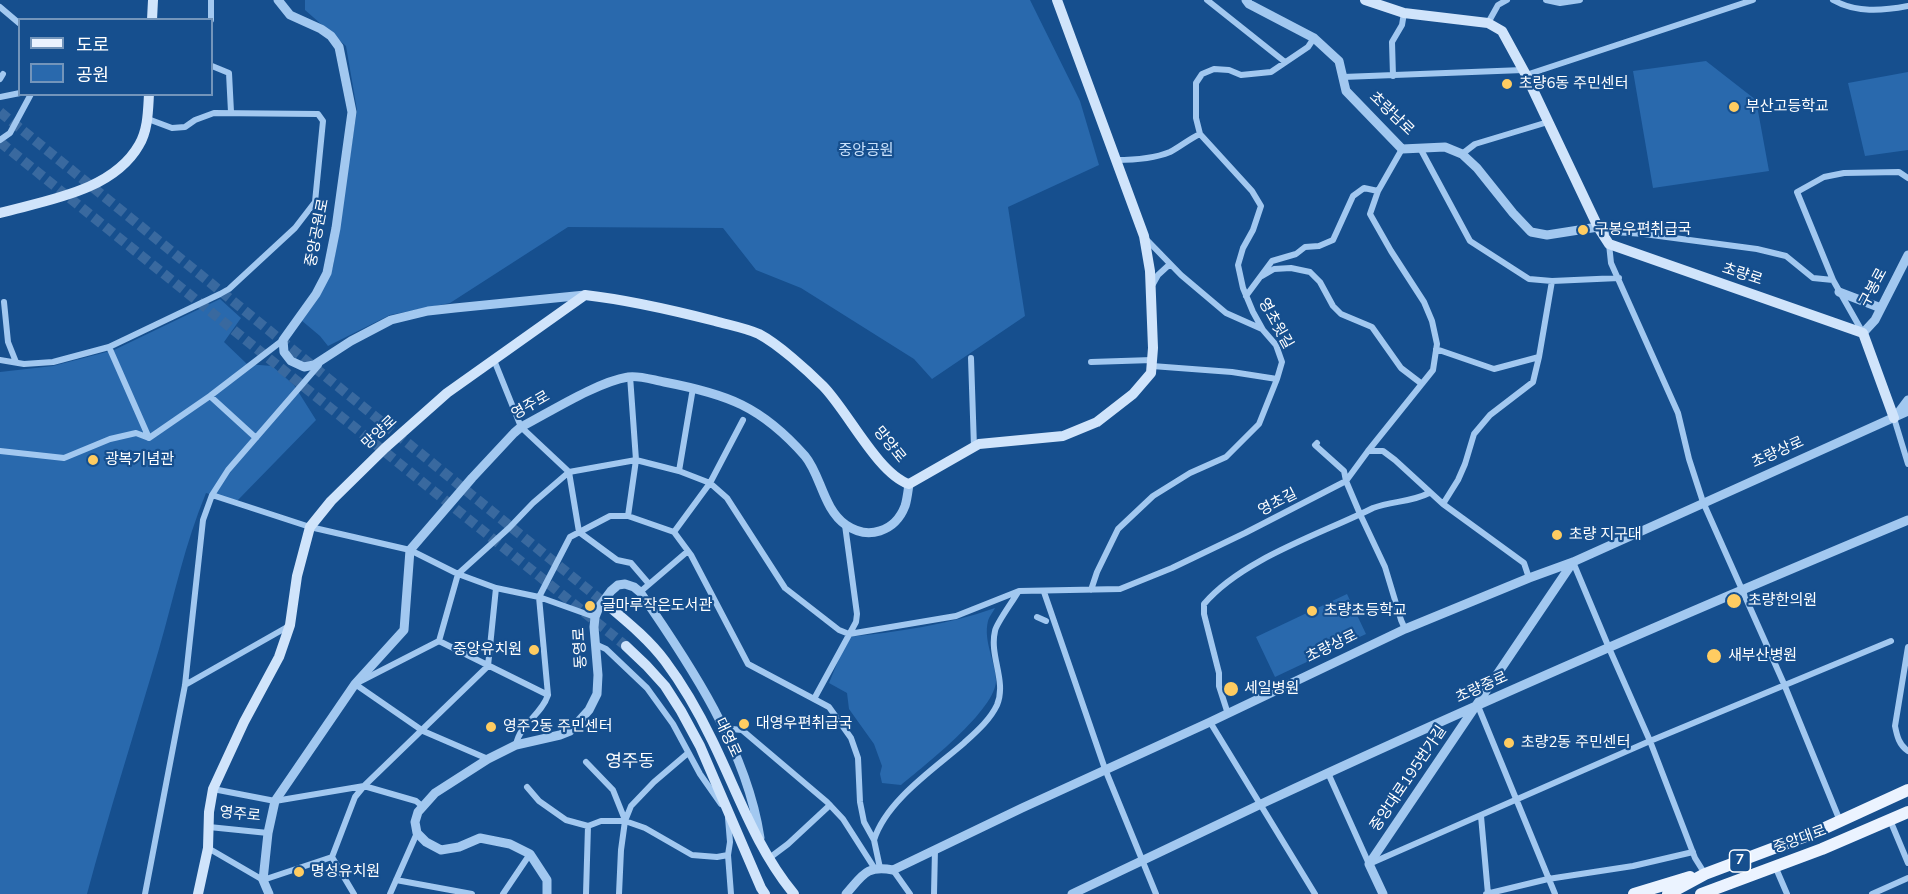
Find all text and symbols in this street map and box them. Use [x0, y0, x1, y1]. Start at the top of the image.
legend [18, 18, 213, 96]
text: 도로 [76, 33, 109, 57]
text: 공원 [76, 63, 109, 87]
place label: 초량6동 주민센터 [1519, 75, 1628, 93]
marker: 초량6동 주민센터 [1500, 77, 1514, 91]
street label: 초량남로 [1365, 88, 1417, 140]
place label: 부산고등학교 [1746, 98, 1829, 116]
marker: 부산고등학교 [1727, 100, 1741, 114]
park label: 중앙공원 [838, 142, 894, 160]
street label: 중앙공원로 [303, 197, 333, 269]
place label: 구봉우편취급국 [1595, 221, 1692, 239]
marker: 구봉우편취급국 [1576, 223, 1590, 237]
street label: 초량로 [1720, 260, 1764, 290]
street label: 구봉로 [1856, 265, 1892, 311]
street label: 영초윗길 [1254, 295, 1296, 353]
street label: 영주로 [509, 388, 553, 424]
street label: 망양로 [359, 412, 401, 454]
street label: 망양로 [869, 423, 909, 467]
street label: 초량상로 [1749, 434, 1807, 472]
place label: 광복기념관 [105, 451, 174, 469]
marker: 광복기념관 [86, 453, 100, 467]
street label: 영초길 [1255, 486, 1301, 520]
place label: 초량 지구대 [1569, 526, 1642, 544]
marker: 초량 지구대 [1550, 528, 1564, 542]
marker: 초량한의원 [1725, 592, 1743, 610]
place label: 초량한의원 [1748, 592, 1817, 610]
place label: 글마루작은도서관 [602, 597, 712, 615]
marker: 글마루작은도서관 [583, 599, 597, 613]
place label: 초량초등학교 [1324, 602, 1407, 620]
marker: 초량초등학교 [1305, 604, 1319, 618]
street label: 동영로 [571, 627, 591, 669]
street label: 초량상로 [1303, 627, 1361, 667]
place label: 중앙유치원 [453, 641, 522, 659]
marker: 중앙유치원 [527, 643, 541, 657]
marker: 새부산병원 [1705, 647, 1723, 665]
place label: 새부산병원 [1728, 647, 1797, 665]
street label: 초량중로 [1453, 669, 1511, 707]
marker: 세일병원 [1222, 680, 1240, 698]
place label: 세일병원 [1244, 680, 1299, 698]
street label: 대영로 [710, 715, 744, 761]
place label: 대영우편취급국 [756, 715, 853, 733]
marker: 대영우편취급국 [737, 717, 751, 731]
place label: 영주2동 주민센터 [503, 718, 612, 736]
marker: 영주2동 주민센터 [484, 720, 498, 734]
street label: 중앙대로195번가길 [1367, 723, 1451, 835]
place label: 초량2동 주민센터 [1521, 734, 1630, 752]
marker: 초량2동 주민센터 [1502, 736, 1516, 750]
district label: 영주동 [605, 752, 655, 774]
street label: 영주로 [218, 804, 262, 826]
street label: 중앙대로 [1771, 822, 1829, 858]
road number: 7 [1730, 850, 1750, 872]
place label: 명성유치원 [311, 863, 380, 881]
marker: 명성유치원 [292, 865, 306, 879]

